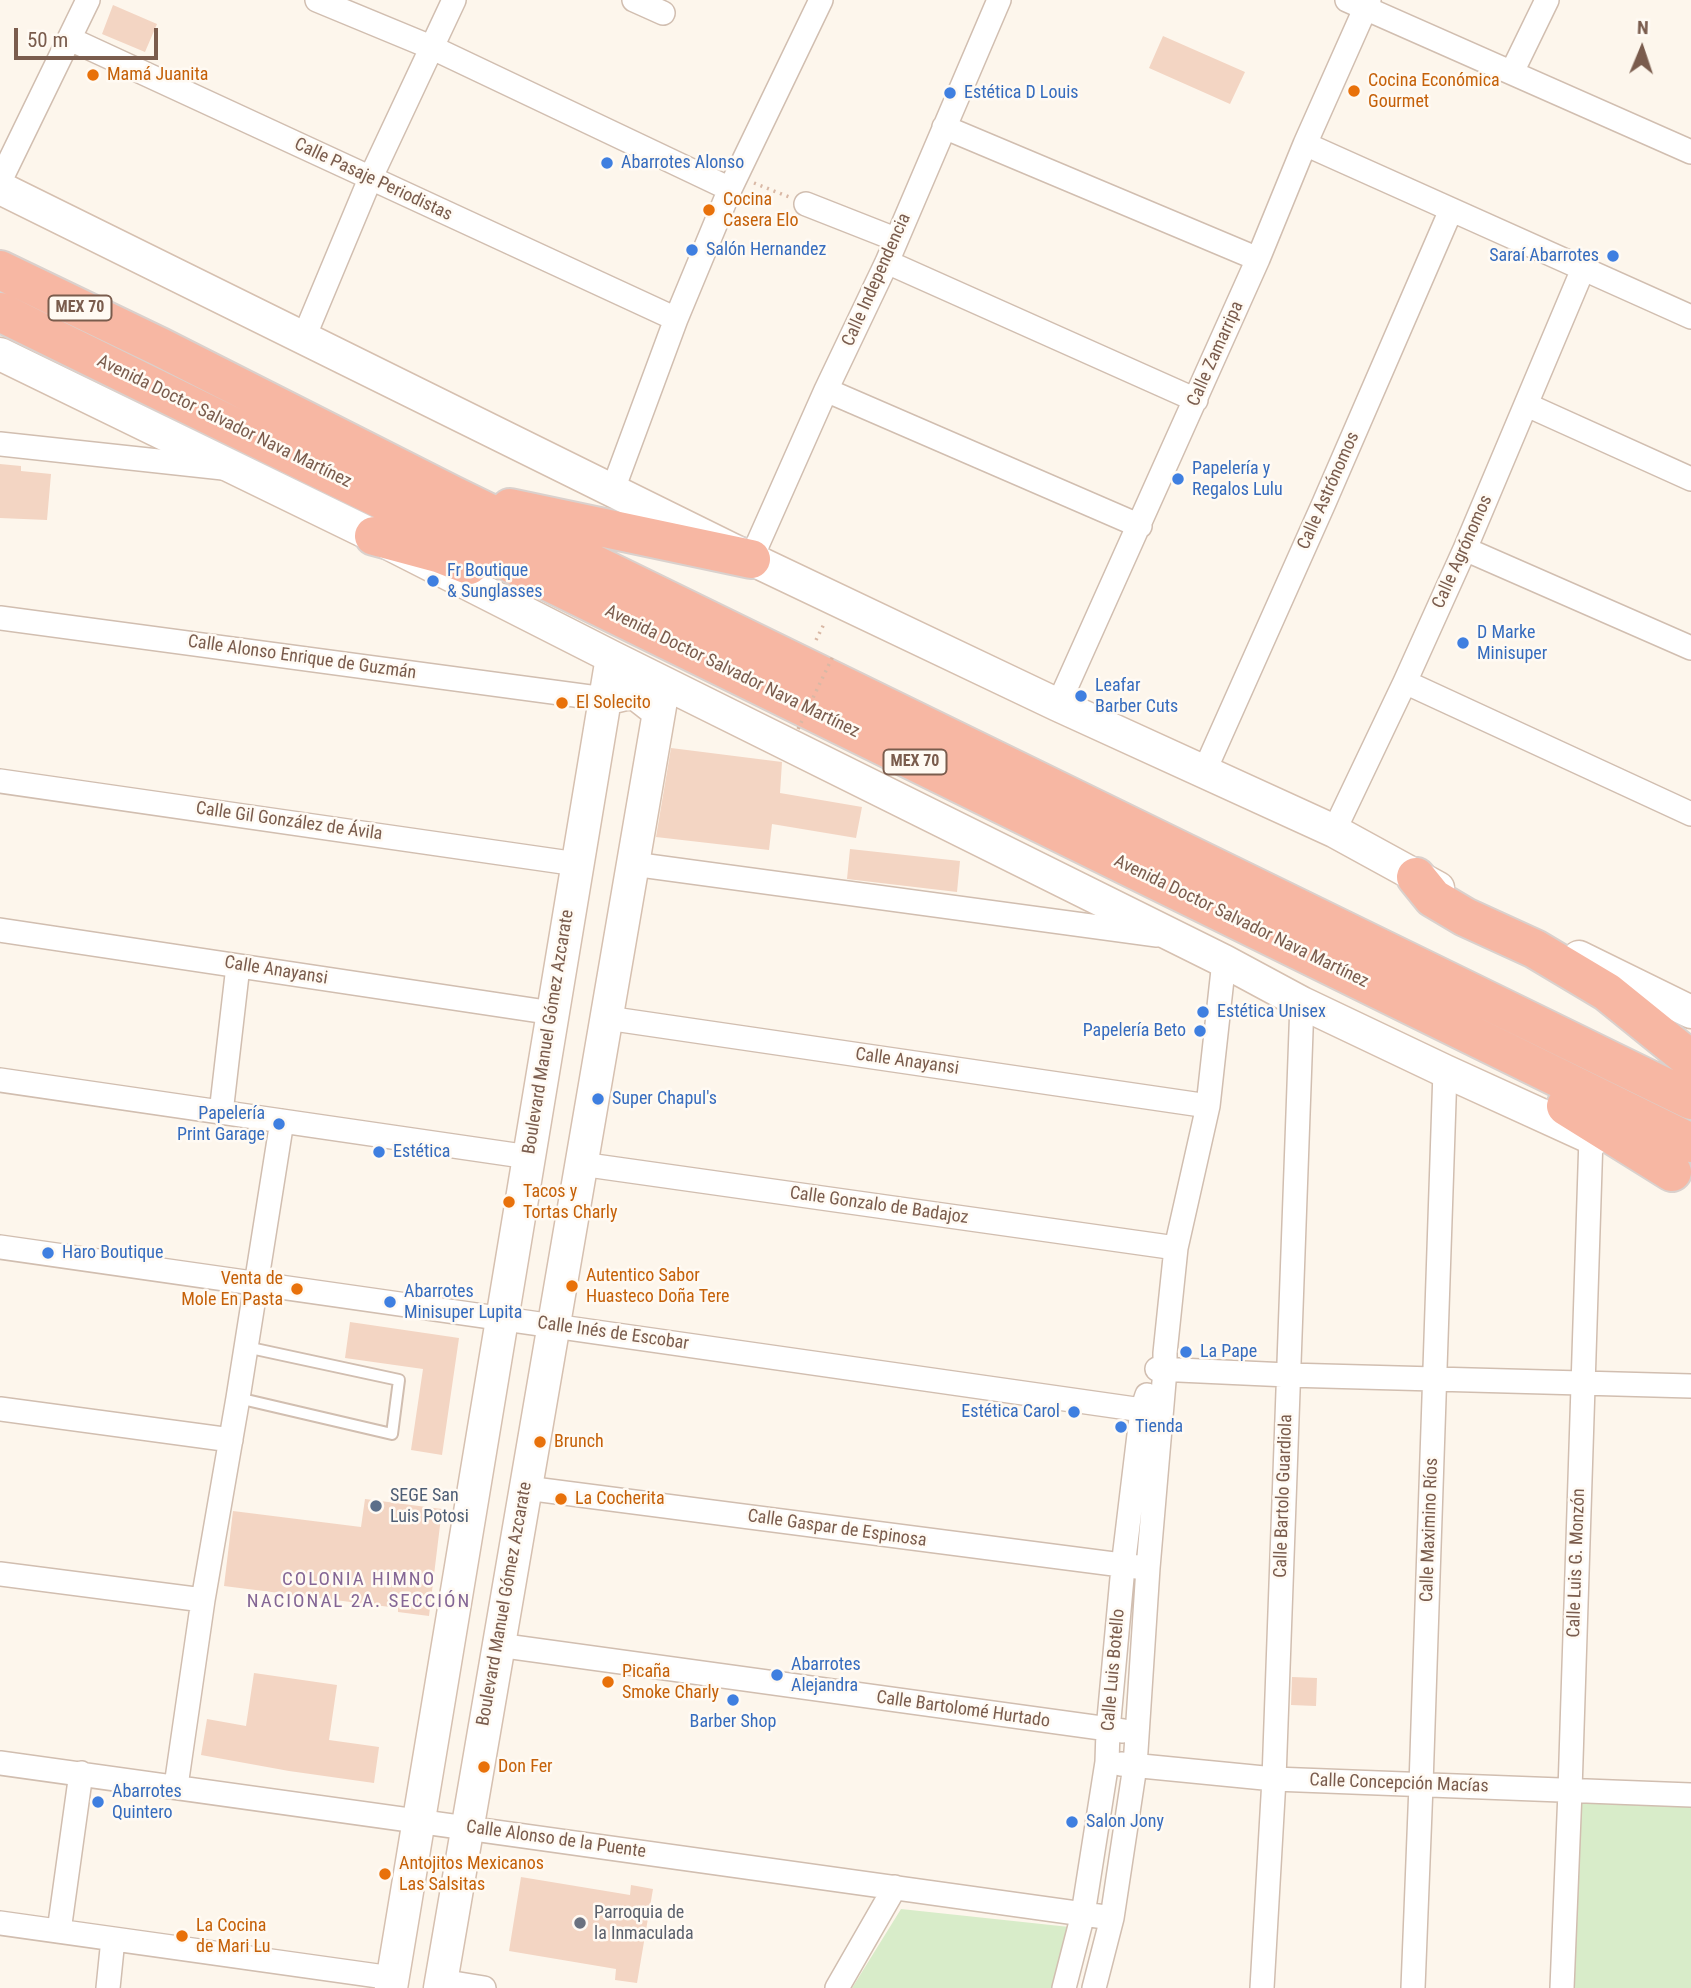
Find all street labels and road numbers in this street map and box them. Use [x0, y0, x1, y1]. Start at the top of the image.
street label: Calle Pasaje Periodistas [291, 134, 455, 226]
street label: Calle Independencia [838, 210, 916, 350]
road number: MEX 70 [48, 296, 112, 320]
street label: Calle Zamarripa [1183, 298, 1249, 410]
street label: Avenida Doctor Salvador Nava Martínez [93, 351, 355, 493]
street label: Calle Astrónomos [1293, 429, 1365, 553]
street label: Calle Agrónomos [1428, 492, 1498, 612]
street label: Avenida Doctor Salvador Nava Martínez [601, 601, 863, 743]
street label: Calle Alonso Enrique de Guzmán [186, 631, 418, 685]
road number: MEX 70 [884, 750, 946, 775]
street label: Calle Gil González de Ávila [194, 798, 384, 846]
street label: Avenida Doctor Salvador Nava Martínez [1110, 851, 1372, 993]
street label: Boulevard Manuel Gómez Azcarate [519, 908, 579, 1156]
street label: Calle Anayansi [223, 952, 329, 990]
street label: Calle Anayansi [854, 1044, 960, 1080]
street label: Calle Gonzalo de Badajoz [788, 1183, 970, 1229]
street label: Calle Inés de Escobar [536, 1313, 690, 1355]
street label: Calle Bartolo Guardiola [1270, 1414, 1298, 1578]
street label: Calle Maximino Ríos [1417, 1457, 1443, 1603]
street label: Boulevard Manuel Gómez Azcarate [473, 1480, 537, 1728]
street label: Calle Luis G. Monzón [1564, 1488, 1590, 1638]
street label: Calle Gaspar de Espinosa [746, 1506, 928, 1552]
street label: Calle Luis Botello [1098, 1608, 1130, 1732]
street label: Calle Bartolomé Hurtado [875, 1687, 1051, 1733]
street label: Calle Concepción Macías [1309, 1770, 1489, 1798]
street label: Calle Alonso de la Puente [465, 1817, 647, 1863]

